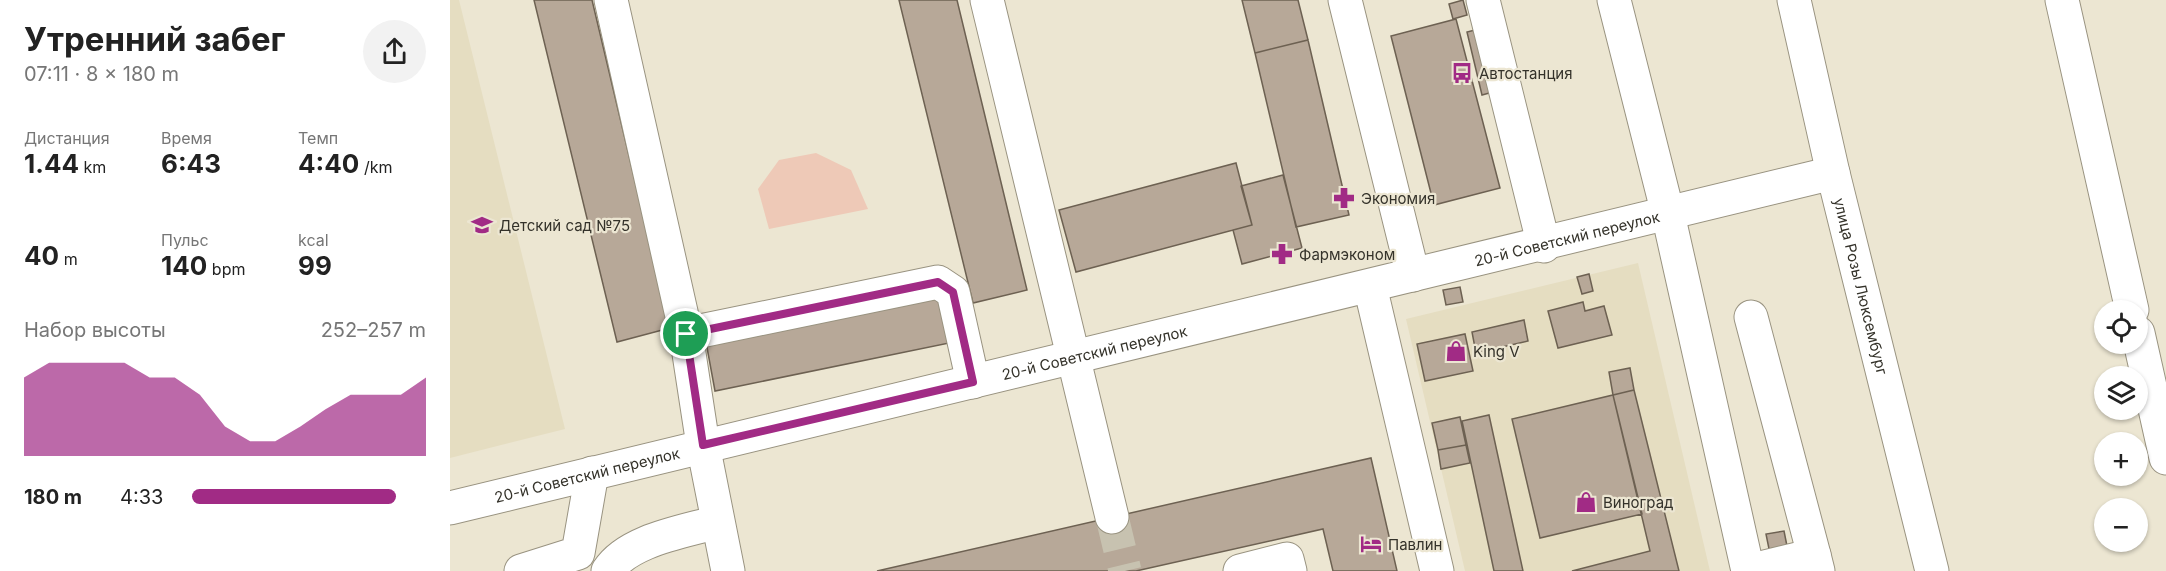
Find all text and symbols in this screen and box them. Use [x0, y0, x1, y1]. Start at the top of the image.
text: Утренний забег [24, 19, 285, 59]
button: share [363, 20, 426, 83]
bus stop icon: Автостанция [1450, 61, 1474, 85]
text: 07:11 · 8 × 180 m [24, 62, 179, 86]
place label: Автостанция [1479, 64, 1573, 83]
text: Дистанция [24, 128, 110, 148]
text: Время [161, 128, 212, 148]
text: Темп [298, 128, 338, 148]
text: 1.44 [24, 148, 79, 179]
text: 6:43 [161, 148, 221, 179]
text: 4:40 [298, 148, 359, 179]
text: km [79, 157, 106, 177]
text: /km [359, 157, 392, 177]
pharmacy icon: Экономия [1332, 186, 1356, 210]
place label: Экономия [1361, 189, 1435, 208]
street label: улица Розы Люксембург [1830, 196, 1892, 377]
street label: 20-й Советский переулок [1472, 207, 1661, 270]
school or university icon: Детский сад №75 [470, 213, 494, 237]
place label: Детский сад №75 [499, 216, 630, 235]
text: Пульс [161, 230, 209, 250]
text: kcal [298, 230, 329, 250]
text: 40 [24, 240, 59, 271]
pharmacy icon: Фармэконом [1270, 242, 1294, 266]
place label: Фармэконом [1299, 245, 1395, 264]
text: m [59, 249, 78, 269]
text: 140 [161, 250, 207, 281]
text: 99 [298, 250, 332, 281]
text: bpm [207, 259, 245, 279]
map controls [2094, 300, 2148, 552]
button: locate [2094, 300, 2148, 354]
pin [660, 308, 711, 359]
icon: arrive [669, 317, 702, 350]
text: Набор высоты [24, 318, 166, 342]
text: 252–257 m [321, 318, 426, 342]
street label: 20-й Советский переулок [1000, 321, 1189, 384]
shop icon: King V [1444, 339, 1468, 363]
place label: King V [1473, 342, 1520, 361]
button: layers [2094, 366, 2148, 420]
button: + [2094, 432, 2148, 486]
street label: 20-й Советский переулок [492, 443, 682, 506]
text: 180 m [24, 485, 82, 509]
text: 4:33 [120, 485, 163, 509]
shop icon: Виноград [1574, 490, 1598, 514]
place label: Виноград [1603, 493, 1674, 512]
button: − [2094, 498, 2148, 552]
hotel icon: Павлин [1359, 532, 1383, 556]
place label: Павлин [1388, 535, 1442, 554]

